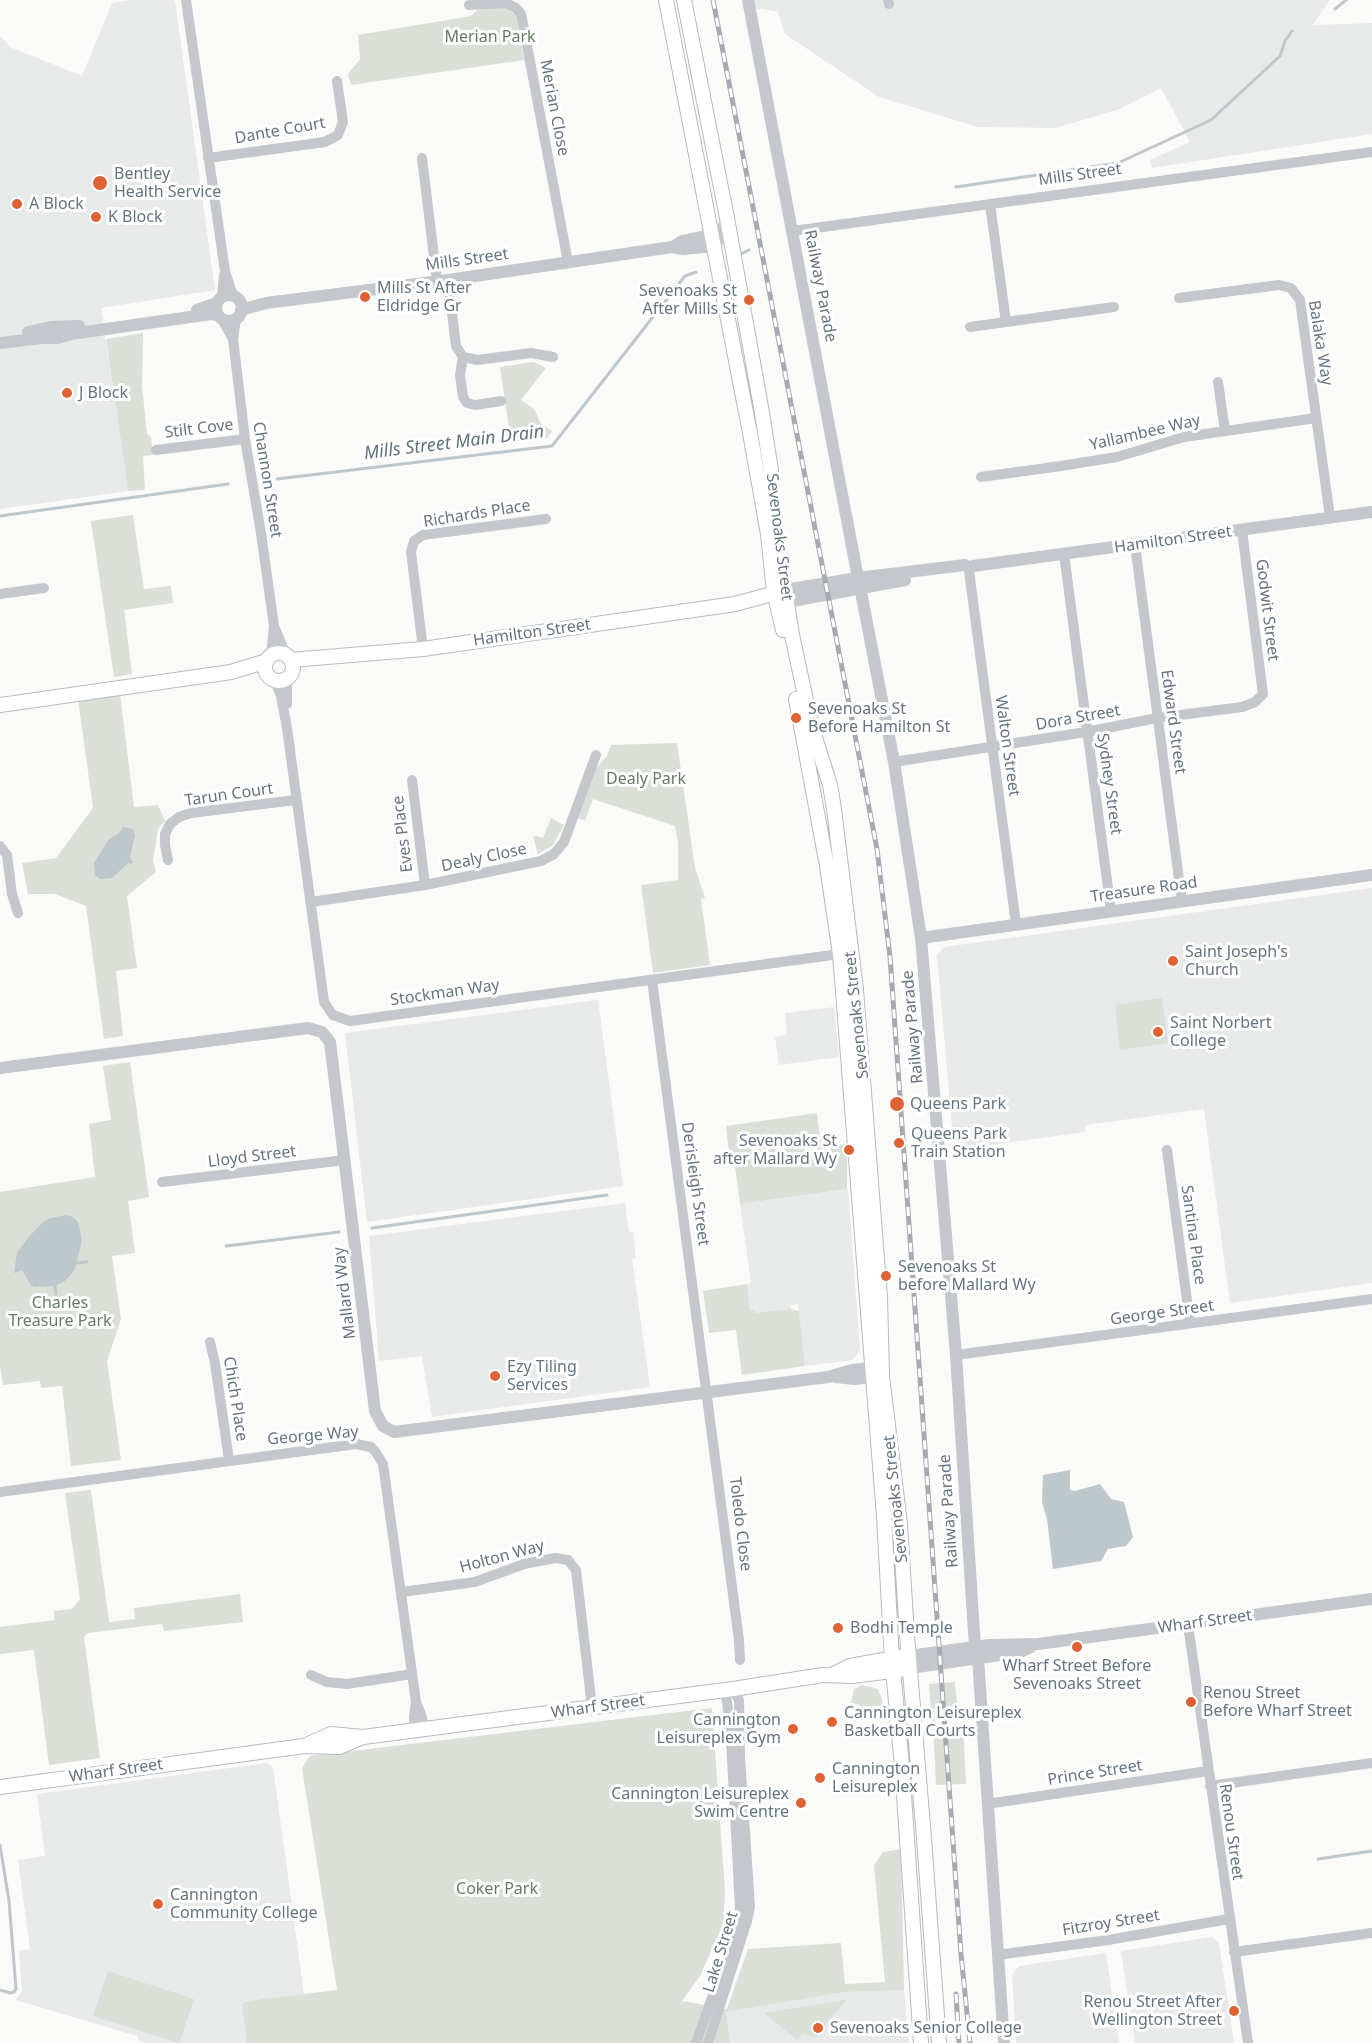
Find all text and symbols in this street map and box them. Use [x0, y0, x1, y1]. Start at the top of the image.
park label: Merian Park [444, 27, 536, 47]
street label: Merian Close [535, 58, 573, 158]
street label: Dante Court [233, 114, 327, 148]
street label: Mills Street [1037, 160, 1123, 190]
place label: Bentley Health Service [114, 164, 221, 202]
marker: Bentley Health Service [91, 174, 109, 192]
place label: A Block [29, 194, 84, 214]
marker: A Block [10, 197, 24, 211]
place label: K Block [108, 207, 162, 227]
marker: K Block [89, 210, 103, 224]
street label: Railway Parade [800, 228, 840, 344]
street label: Mills Street [424, 245, 510, 275]
place label: Mills St After Eldridge Gr [377, 278, 472, 316]
place label: Sevenoaks St After Mills St [639, 281, 737, 319]
marker: Mills St After Eldridge Gr [358, 290, 372, 304]
marker: Sevenoaks St After Mills St [742, 293, 756, 307]
street label: Balaka Way [1304, 299, 1336, 387]
place label: J Block [79, 383, 128, 403]
marker: J Block [60, 386, 74, 400]
street label: Yallambee Way [1088, 411, 1202, 455]
street label: Stilt Cove [163, 415, 235, 443]
street label: Channon Street [248, 421, 286, 539]
water label: Mills Street Main Drain [363, 421, 545, 465]
street label: Sevenoaks Street [762, 472, 796, 602]
street label: Richards Place [422, 496, 532, 532]
street label: Hamilton Street [1113, 522, 1233, 558]
street label: Godwit Street [1251, 558, 1283, 662]
street label: Hamilton Street [472, 615, 592, 651]
street label: Edward Street [1156, 669, 1190, 775]
street label: Walton Street [990, 694, 1024, 798]
place label: Sevenoaks St Before Hamilton St [808, 699, 950, 737]
street label: Dora Street [1034, 701, 1122, 735]
marker: Sevenoaks St Before Hamilton St [789, 711, 803, 725]
street label: Sydney Street [1092, 732, 1126, 836]
park label: Dealy Park [606, 769, 686, 789]
street label: Tarun Court [183, 779, 275, 811]
street label: Eves Place [389, 794, 417, 874]
street label: Dealy Close [440, 840, 528, 876]
street label: Treasure Road [1089, 873, 1199, 907]
place label: Saint Joseph's Church [1185, 942, 1288, 980]
street label: Sevenoaks Street [841, 950, 873, 1080]
marker: Saint Joseph's Church [1166, 954, 1180, 968]
street label: Railway Parade [898, 969, 928, 1085]
street label: Stockman Way [389, 976, 501, 1010]
place label: Saint Norbert College [1170, 1013, 1271, 1051]
marker: Saint Norbert College [1151, 1025, 1165, 1039]
place label: Queens Park [910, 1094, 1006, 1114]
marker: Queens Park [888, 1095, 906, 1113]
street label: Derisleigh Street [677, 1121, 713, 1247]
place label: Queens Park Train Station [911, 1124, 1007, 1162]
place label: Sevenoaks St after Mallard Wy [713, 1131, 837, 1169]
marker: Queens Park Train Station [892, 1136, 906, 1150]
street label: Lloyd Street [207, 1142, 297, 1172]
marker: Sevenoaks St after Mallard Wy [842, 1143, 856, 1157]
street label: Santina Place [1177, 1184, 1209, 1286]
street label: Mallard Way [330, 1246, 360, 1340]
place label: Sevenoaks St before Mallard Wy [898, 1257, 1036, 1295]
marker: Sevenoaks St before Mallard Wy [879, 1269, 893, 1283]
park label: Charles Treasure Park [8, 1293, 112, 1331]
street label: George Street [1109, 1296, 1215, 1330]
street label: Chich Place [219, 1355, 251, 1443]
place label: Ezy Tiling Services [507, 1357, 577, 1395]
marker: Ezy Tiling Services [488, 1369, 502, 1383]
street label: George Way [267, 1422, 359, 1450]
street label: Sevenoaks Street [880, 1434, 912, 1564]
street label: Railway Parade [935, 1454, 963, 1568]
street label: Toledo Close [725, 1476, 755, 1572]
street label: Holton Way [458, 1536, 546, 1578]
street label: Wharf Street [1157, 1606, 1253, 1638]
place label: Bodhi Temple [850, 1618, 953, 1638]
marker: Bodhi Temple [831, 1621, 845, 1635]
marker: Wharf Street Before Sevenoaks Street [1070, 1640, 1084, 1654]
place label: Wharf Street Before Sevenoaks Street [1003, 1656, 1151, 1694]
place label: Renou Street Before Wharf Street [1203, 1683, 1352, 1721]
street label: Wharf Street [550, 1691, 646, 1723]
marker: Renou Street Before Wharf Street [1184, 1695, 1198, 1709]
place label: Cannington Leisureplex Basketball Courts [844, 1703, 1022, 1741]
place label: Cannington Leisureplex Gym [657, 1710, 781, 1748]
marker: Cannington Leisureplex Basketball Courts [825, 1715, 839, 1729]
marker: Cannington Leisureplex Gym [786, 1722, 800, 1736]
street label: Wharf Street [68, 1755, 164, 1787]
street label: Prince Street [1046, 1756, 1144, 1790]
place label: Cannington Leisureplex [832, 1759, 920, 1797]
marker: Cannington Leisureplex [813, 1771, 827, 1785]
street label: Renou Street [1215, 1783, 1247, 1881]
place label: Cannington Leisureplex Swim Centre [611, 1784, 789, 1822]
marker: Cannington Leisureplex Swim Centre [794, 1796, 808, 1810]
park label: Coker Park [456, 1879, 538, 1899]
place label: Cannington Community College [170, 1885, 318, 1923]
marker: Cannington Community College [151, 1897, 165, 1911]
street label: Fitzroy Street [1061, 1906, 1161, 1940]
street label: Lake Street [700, 1909, 742, 1995]
place label: Renou Street After Wellington Street [1083, 1992, 1222, 2030]
marker: Renou Street After Wellington Street [1227, 2004, 1241, 2018]
place label: Sevenoaks Senior College [830, 2018, 1022, 2038]
marker: Sevenoaks Senior College [811, 2021, 825, 2035]

